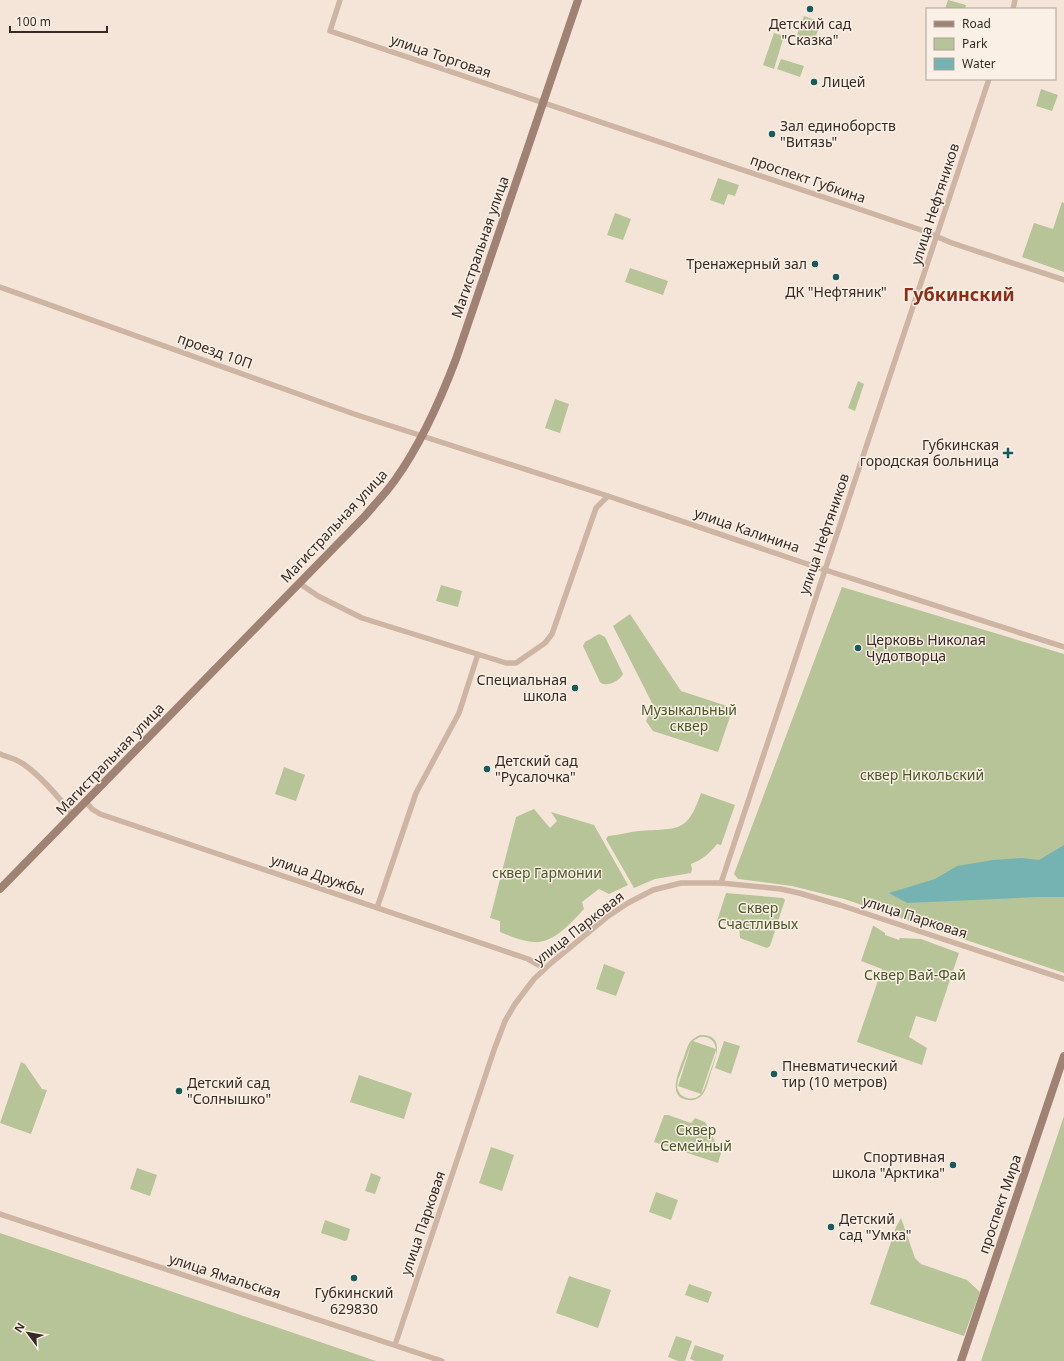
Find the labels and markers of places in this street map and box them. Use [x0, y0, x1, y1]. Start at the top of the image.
marker: Детский сад "Сказка" [805, 4, 815, 14]
place label: Детский сад "Сказка" [769, 14, 852, 49]
place label: Лицей [822, 72, 865, 91]
marker: Лицей [809, 77, 819, 87]
place label: Зал единоборств "Витязь" [780, 116, 896, 151]
marker: Зал единоборств "Витязь" [767, 129, 777, 139]
place label: Тренажерный зал [686, 254, 807, 273]
marker: Тренажерный зал [810, 259, 820, 269]
marker: ДК "Нефтяник" [831, 272, 841, 282]
place label: ДК "Нефтяник" [785, 282, 887, 301]
place label: Губкинская городская больница [860, 435, 999, 470]
marker: Губкинская городская больница [1002, 447, 1014, 459]
place label: Церковь Николая Чудотворца [866, 630, 986, 665]
marker: Церковь Николая Чудотворца [853, 643, 863, 653]
place label: Специальная школа [476, 670, 567, 705]
marker: Специальная школа [570, 683, 580, 693]
place label: Детский сад "Русалочка" [495, 751, 578, 786]
marker: Детский сад "Русалочка" [482, 764, 492, 774]
place label: Пневматический тир (10 метров) [782, 1056, 898, 1091]
marker: Пневматический тир (10 метров) [769, 1069, 779, 1079]
place label: Детский сад "Солнышко" [187, 1073, 271, 1108]
marker: Детский сад "Солнышко" [174, 1086, 184, 1096]
place label: Спортивная школа "Арктика" [832, 1147, 945, 1182]
marker: Спортивная школа "Арктика" [948, 1160, 958, 1170]
place label: Детский сад "Умка" [839, 1209, 912, 1244]
marker: Детский сад "Умка" [826, 1222, 836, 1232]
marker: Губкинский 629830 [349, 1273, 359, 1283]
place label: Губкинский 629830 [315, 1283, 393, 1318]

